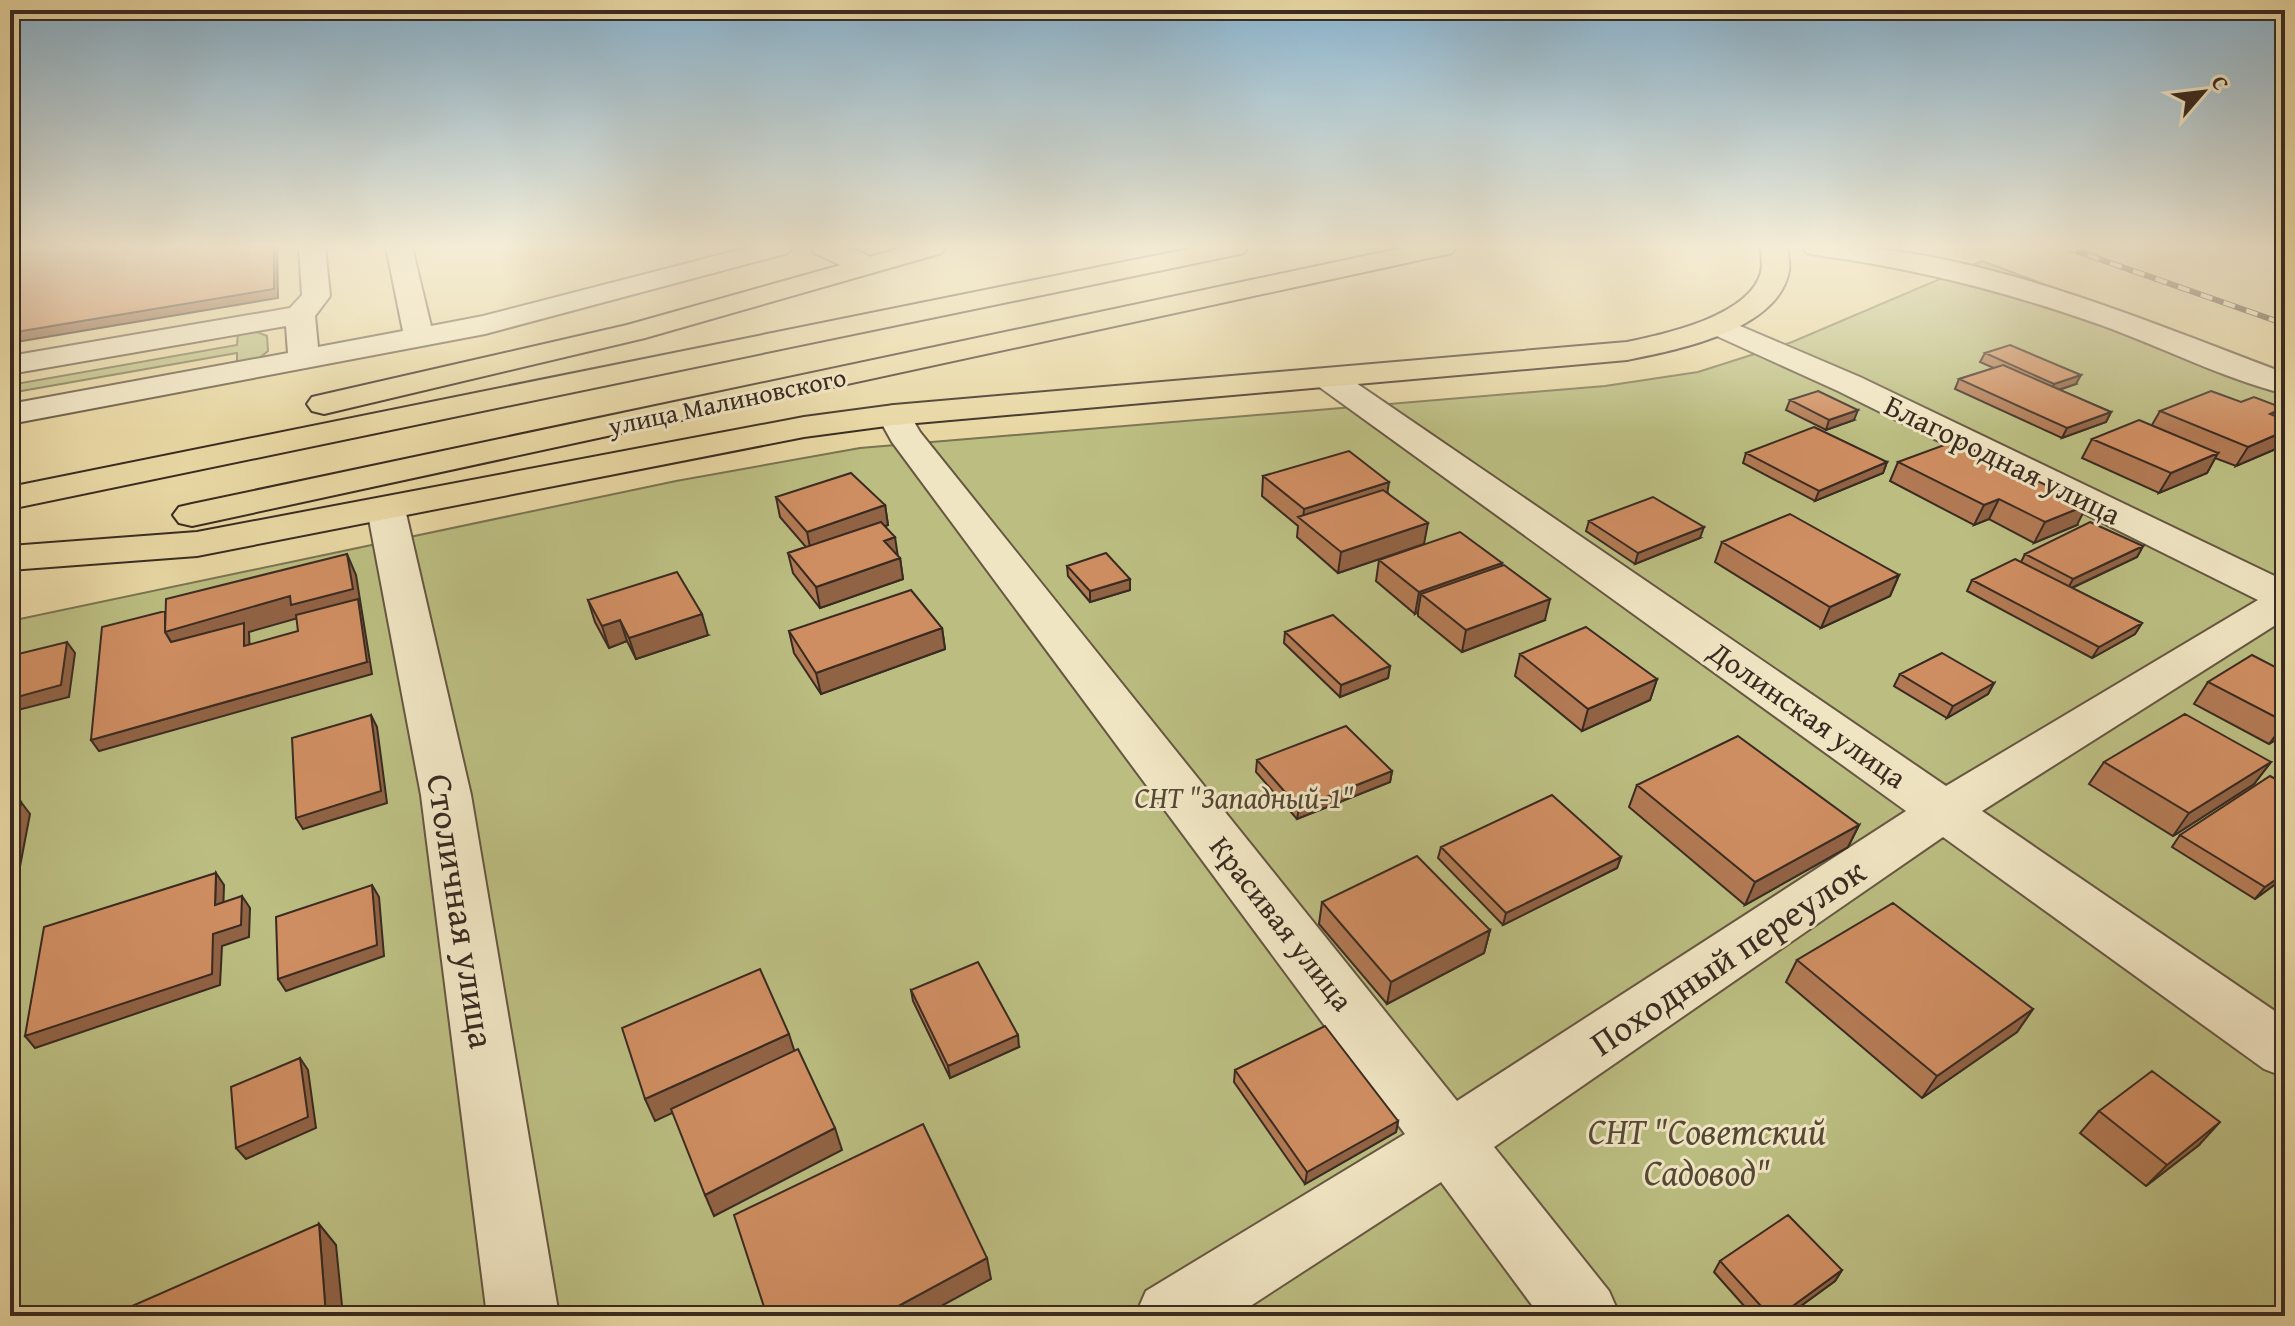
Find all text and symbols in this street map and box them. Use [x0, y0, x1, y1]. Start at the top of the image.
north arrow [2163, 52, 2243, 132]
text: С [2204, 70, 2238, 96]
street label: улица Малиновского [604, 357, 849, 445]
street label: Благородная улица [1877, 383, 2129, 536]
street label: Долинская улица [1699, 629, 1916, 799]
street label: Столичная улица [414, 770, 510, 1052]
park label: СНТ "Западный-1" [1134, 775, 1354, 819]
street label: Красивая улица [1199, 826, 1365, 1021]
street label: Походный переулок [1579, 844, 1875, 1068]
park label: СНТ "Советский Садовод" [1588, 1104, 1826, 1198]

